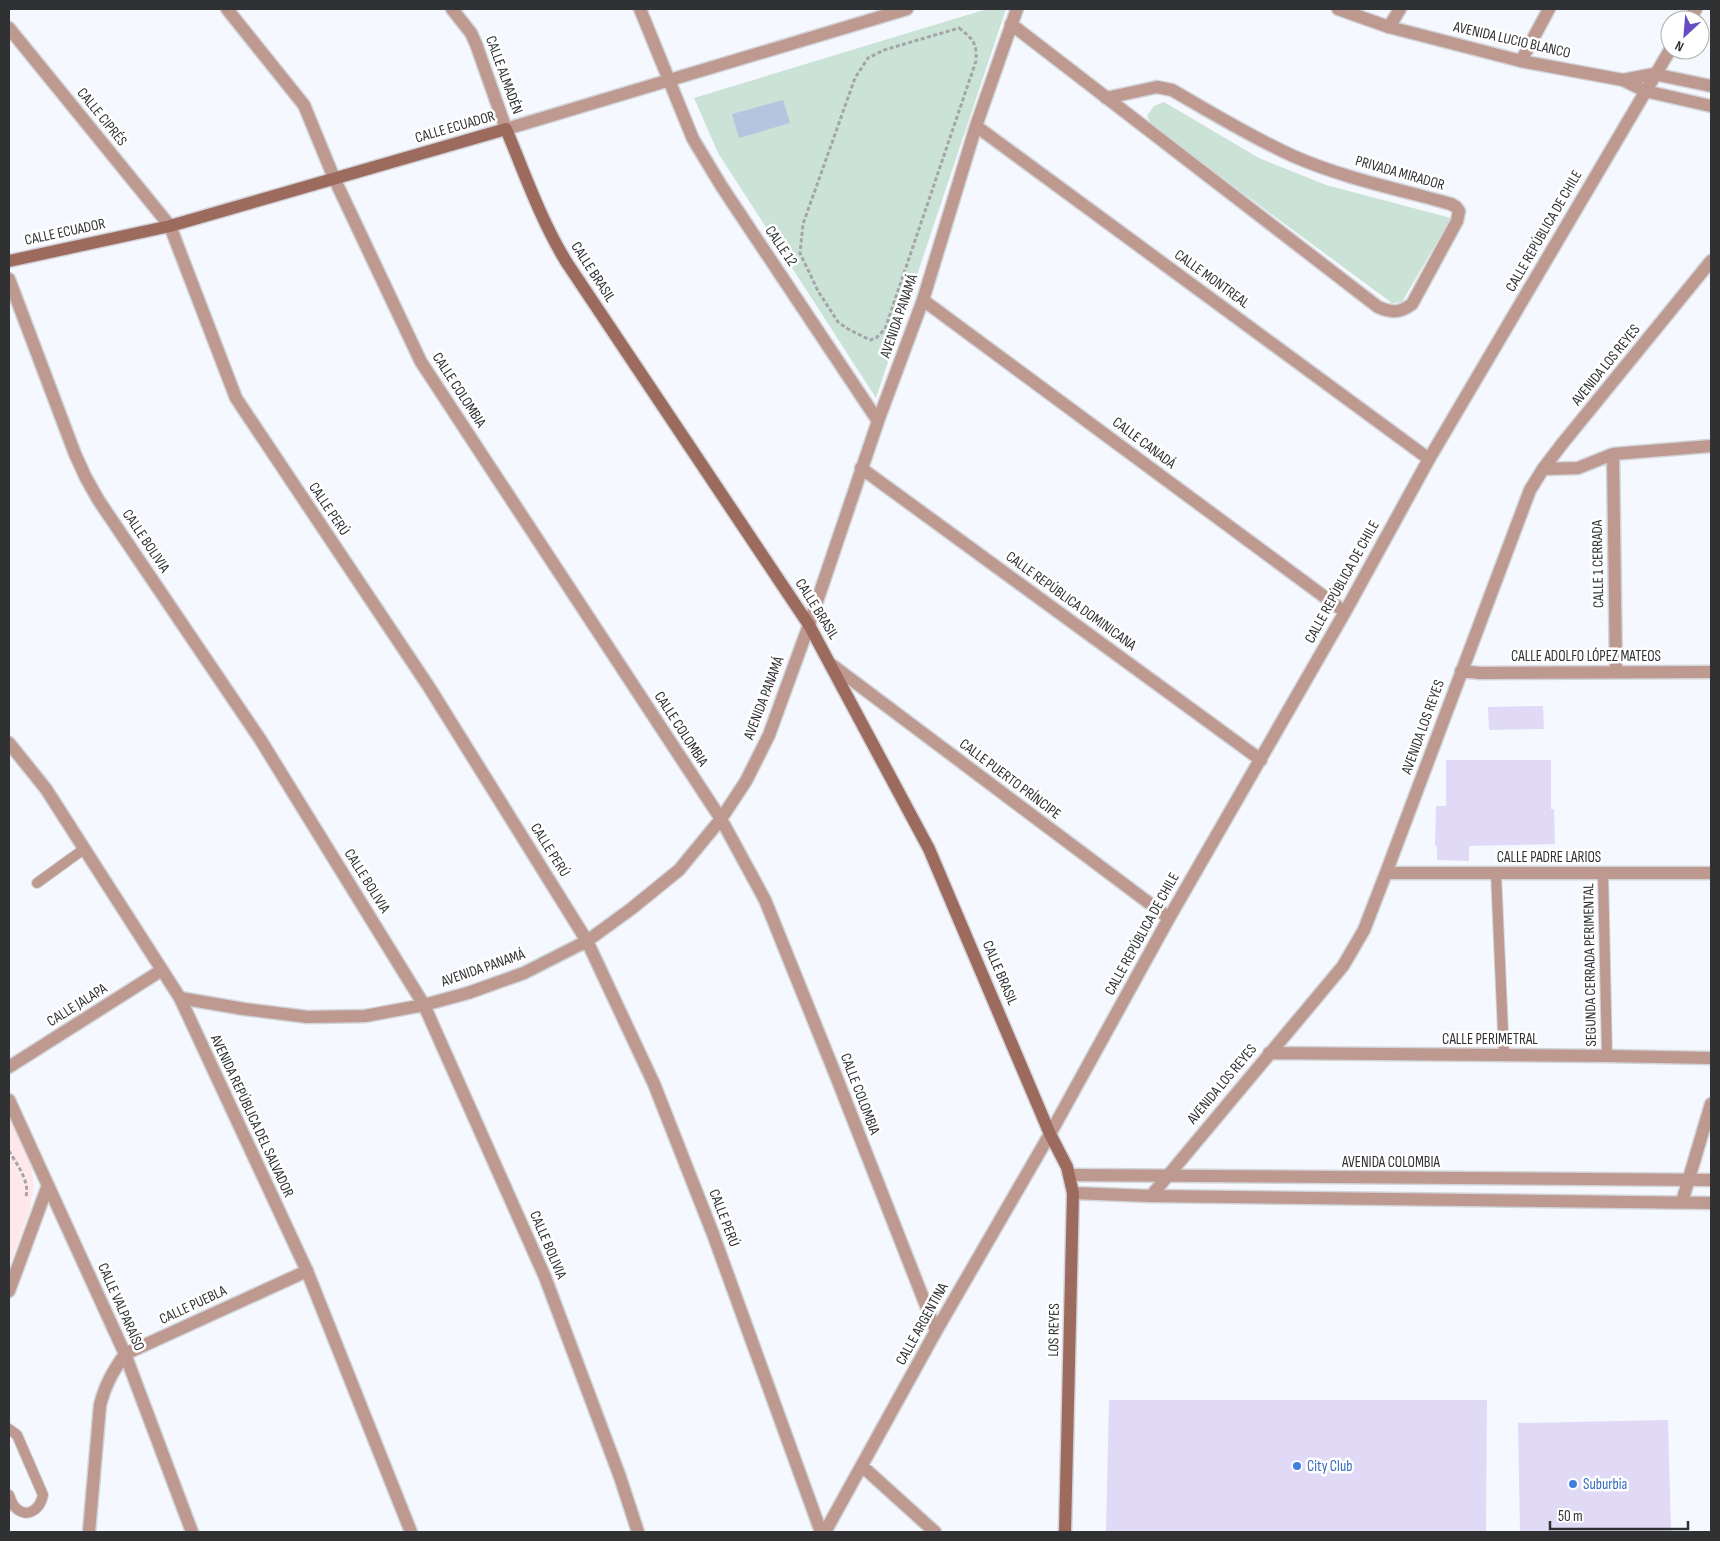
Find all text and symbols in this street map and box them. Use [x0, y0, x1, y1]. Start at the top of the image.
north arrow [1660, 10, 1710, 60]
street label: AVENIDA LUCIO BLANCO [1451, 17, 1572, 63]
street label: CALLE ALMADÉN [481, 33, 527, 117]
text: N [1672, 37, 1687, 56]
street label: CALLE CIPRÉS [73, 84, 131, 150]
street label: CALLE ECUADOR [413, 107, 497, 147]
street label: PRIVADA MIRADOR [1353, 151, 1447, 195]
street label: CALLE REPÚBLICA DE CHILE [1501, 167, 1587, 295]
street label: CALLE ECUADOR [23, 214, 107, 250]
street label: CALLE 12 [761, 222, 801, 270]
street label: CALLE BRASIL [566, 238, 620, 306]
street label: CALLE MONTREAL [1171, 245, 1254, 313]
street label: AVENIDA PANAMÁ [875, 271, 922, 361]
street label: AVENIDA LOS REYES [1567, 321, 1645, 410]
street label: CALLE COLOMBIA [428, 349, 491, 432]
street label: CALLE CANADÁ [1108, 413, 1180, 473]
street label: CALLE PERÚ [304, 479, 354, 539]
street label: CALLE BOLIVIA [118, 506, 174, 577]
street label: CALLE REPÚBLICA DE CHILE [1300, 517, 1384, 647]
street label: CALLE 1 CERRADA [1588, 519, 1608, 608]
street label: CALLE REPÚBLICA DOMINICANA [1002, 547, 1140, 655]
street label: CALLE BRASIL [791, 575, 843, 643]
street label: CALLE ADOLFO LÓPEZ MATEOS [1511, 647, 1661, 666]
street label: AVENIDA PANAMÁ [739, 653, 789, 743]
street label: AVENIDA LOS REYES [1397, 677, 1449, 778]
street label: CALLE COLOMBIA [650, 688, 713, 771]
street label: CALLE PUERTO PRÍNCIPE [955, 735, 1065, 823]
street label: CALLE PERÚ [526, 819, 574, 881]
street label: CALLE BOLIVIA [340, 845, 395, 917]
street label: CALLE PADRE LARIOS [1497, 848, 1601, 867]
street label: CALLE REPÚBLICA DE CHILE [1100, 869, 1184, 999]
street label: SEGUNDA CERRADA PERIMENTAL [1579, 883, 1601, 1047]
street label: CALLE BRASIL [978, 938, 1022, 1009]
street label: AVENIDA PANAMÁ [438, 945, 528, 992]
street label: CALLE JALAPA [43, 979, 111, 1031]
street label: CALLE PERIMETRAL [1442, 1030, 1538, 1049]
street label: AVENIDA REPÚBLICA DEL SALVADOR [205, 1031, 298, 1200]
street label: AVENIDA LOS REYES [1182, 1040, 1261, 1129]
street label: CALLE COLOMBIA [836, 1051, 884, 1138]
street label: AVENIDA COLOMBIA [1341, 1153, 1441, 1172]
street label: CALLE PERÚ [704, 1187, 744, 1249]
street label: CALLE BOLIVIA [525, 1208, 571, 1282]
street label: CALLE VALPARAÍSO [93, 1260, 149, 1354]
street label: CALLE ARGENTINA [892, 1279, 953, 1368]
street label: CALLE PUEBLA [156, 1281, 230, 1329]
street label: LOS REYES [1044, 1303, 1064, 1357]
place label: City Club [1307, 1457, 1352, 1476]
marker: City Club [1291, 1460, 1303, 1472]
place label: Suburbia [1583, 1475, 1628, 1494]
marker: Suburbia [1567, 1478, 1579, 1490]
scale bar [1550, 1498, 1688, 1530]
text: 50 m [1558, 1507, 1583, 1526]

